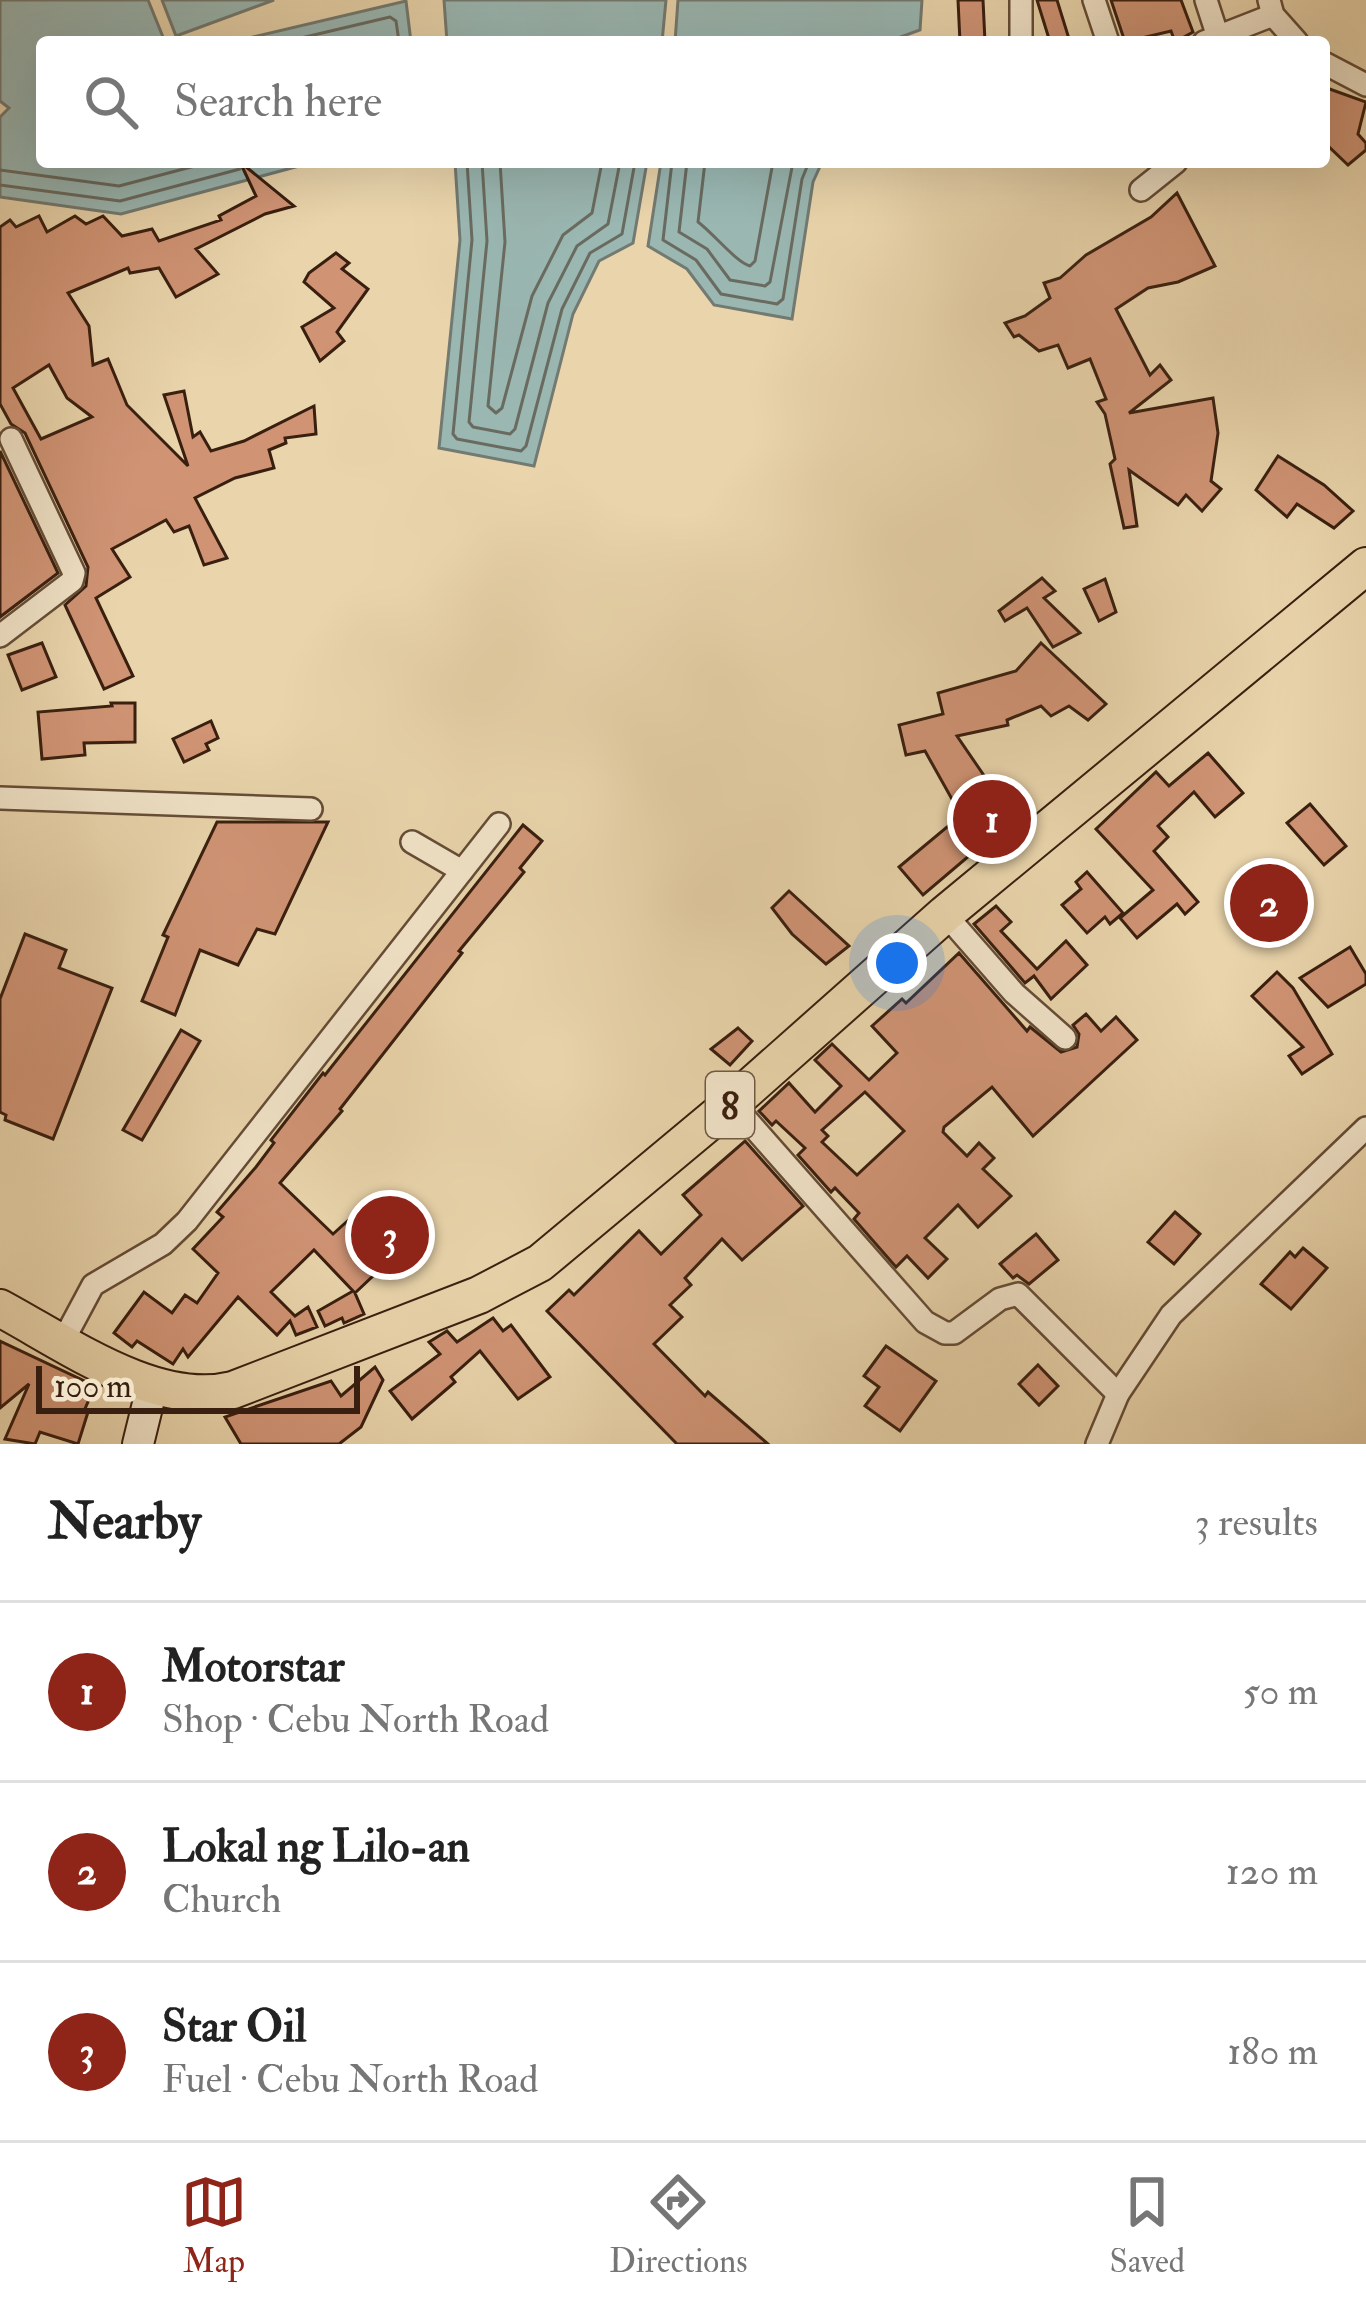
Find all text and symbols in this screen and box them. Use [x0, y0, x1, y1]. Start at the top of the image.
search box [36, 36, 1330, 168]
icon: search [78, 69, 144, 135]
text: Search here [174, 74, 382, 130]
pin: 1 [953, 774, 1031, 864]
pin: 2 [1230, 858, 1308, 948]
your location [867, 933, 927, 993]
road number: 8 [706, 1072, 754, 1138]
pin: 3 [351, 1190, 429, 1280]
scale bar [36, 1360, 360, 1413]
text: 100 m [54, 1366, 132, 1407]
text: Nearby [48, 1490, 201, 1554]
text: 3 results [1195, 1498, 1318, 1547]
text: Motorstar [162, 1639, 344, 1695]
text: 1 [80, 1667, 94, 1716]
text: 50 m [1243, 1667, 1318, 1716]
text: Shop · Cebu North Road [162, 1695, 549, 1744]
text: Lokal ng Lilo-an [162, 1819, 470, 1875]
text: 2 [77, 1847, 97, 1896]
text: 120 m [1226, 1847, 1318, 1896]
text: Church [162, 1875, 281, 1924]
text: Star Oil [162, 1999, 307, 2055]
text: 3 [80, 2027, 94, 2076]
text: 180 m [1227, 2027, 1318, 2076]
text: Fuel · Cebu North Road [162, 2055, 539, 2104]
tab: Map [181, 2169, 247, 2282]
tab: Directions [609, 2169, 748, 2282]
tab: Saved [1110, 2169, 1185, 2282]

